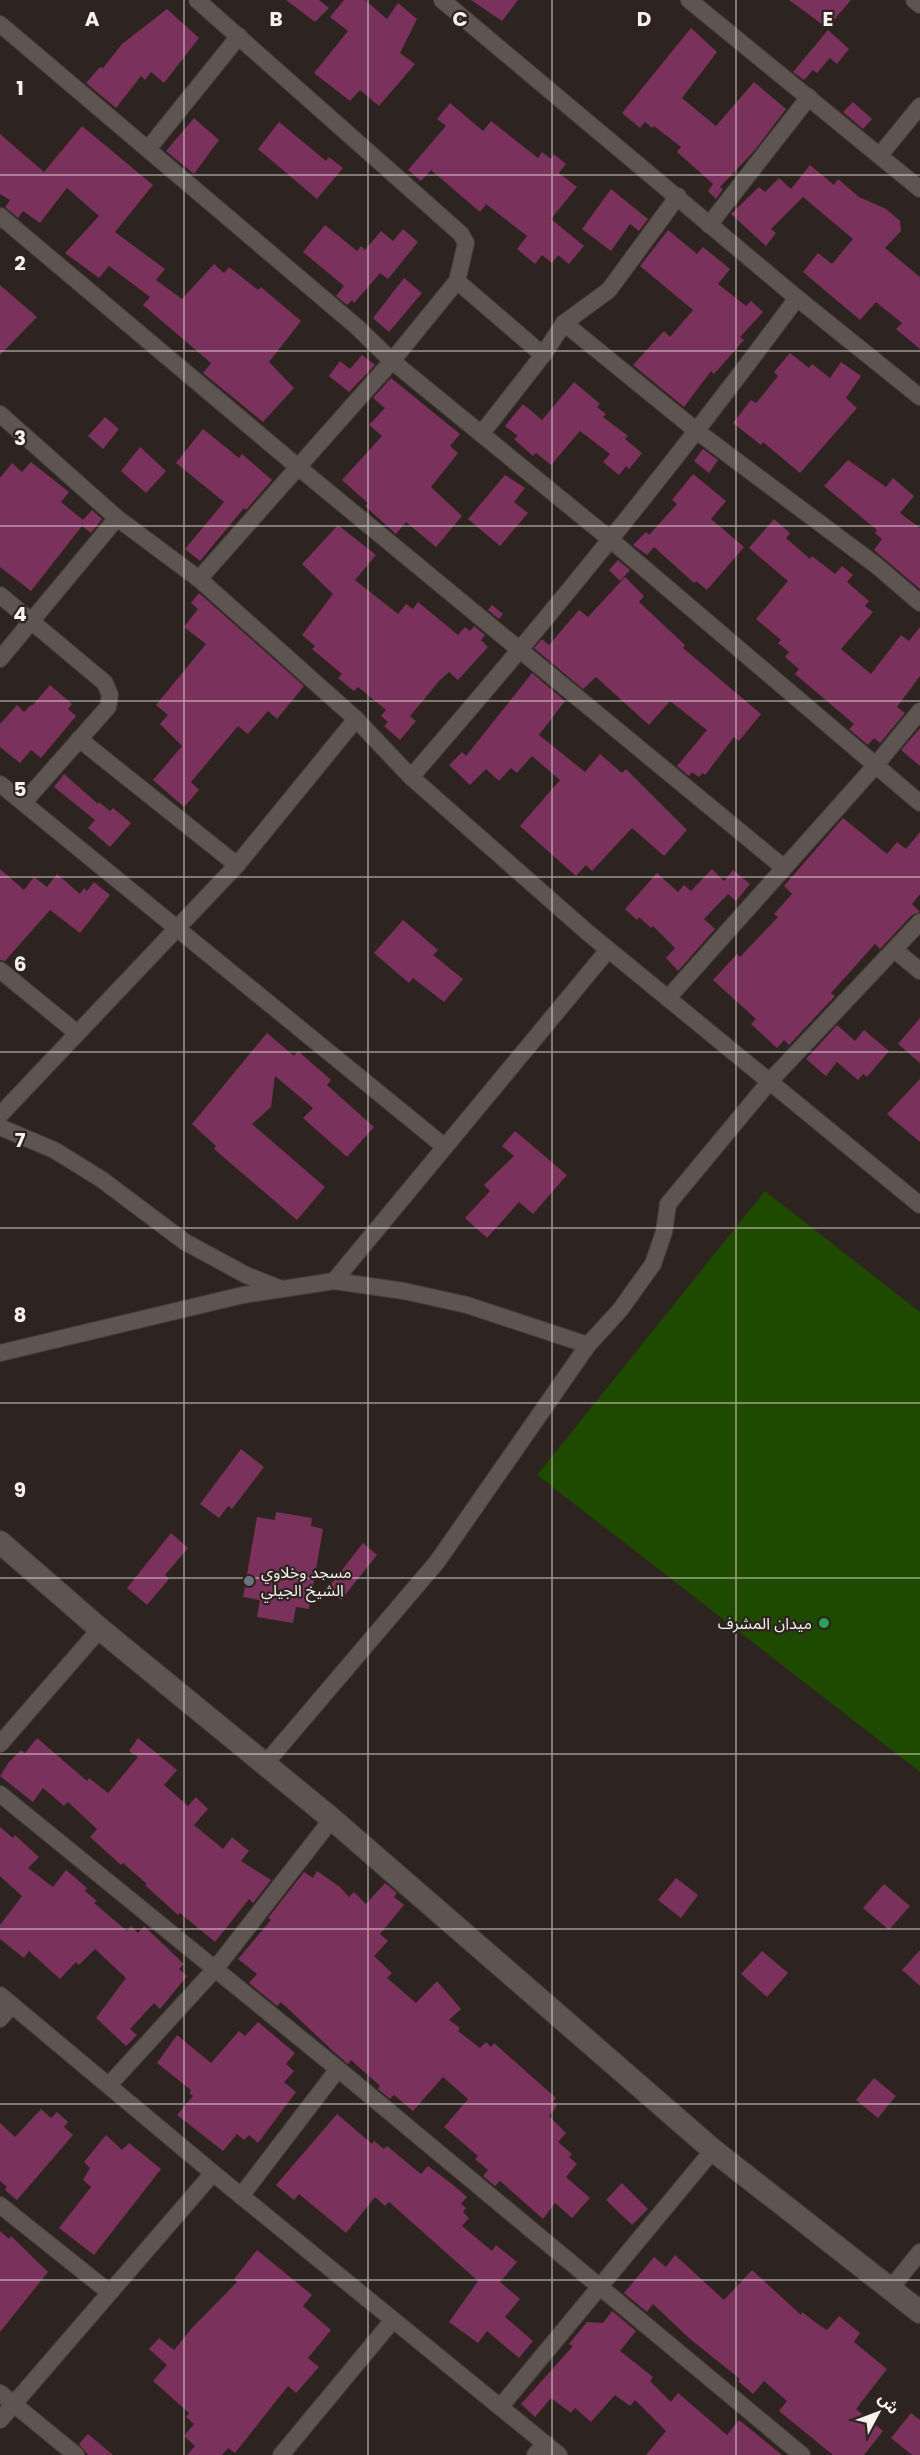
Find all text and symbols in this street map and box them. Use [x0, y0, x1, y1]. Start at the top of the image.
text: A [85, 5, 100, 33]
text: B [269, 5, 283, 33]
text: C [452, 5, 468, 33]
text: D [637, 5, 651, 33]
text: E [823, 5, 833, 33]
text: 1 [16, 74, 24, 102]
text: 2 [14, 249, 26, 277]
text: 3 [14, 424, 26, 452]
text: 4 [13, 600, 27, 628]
text: 5 [14, 775, 27, 803]
text: 6 [14, 950, 26, 978]
text: 7 [15, 1126, 26, 1154]
text: 8 [14, 1301, 26, 1329]
text: 9 [14, 1476, 26, 1504]
place label: مسجد وخلاوي الشيخ الجيلي [261, 1561, 351, 1603]
marker: مسجد وخلاوي الشيخ الجيلي [242, 1574, 256, 1588]
place label: ميدان المشرف [718, 1612, 812, 1635]
marker: ميدان المشرف [817, 1616, 831, 1630]
north arrow [848, 2383, 908, 2443]
text: ش [873, 2388, 905, 2419]

